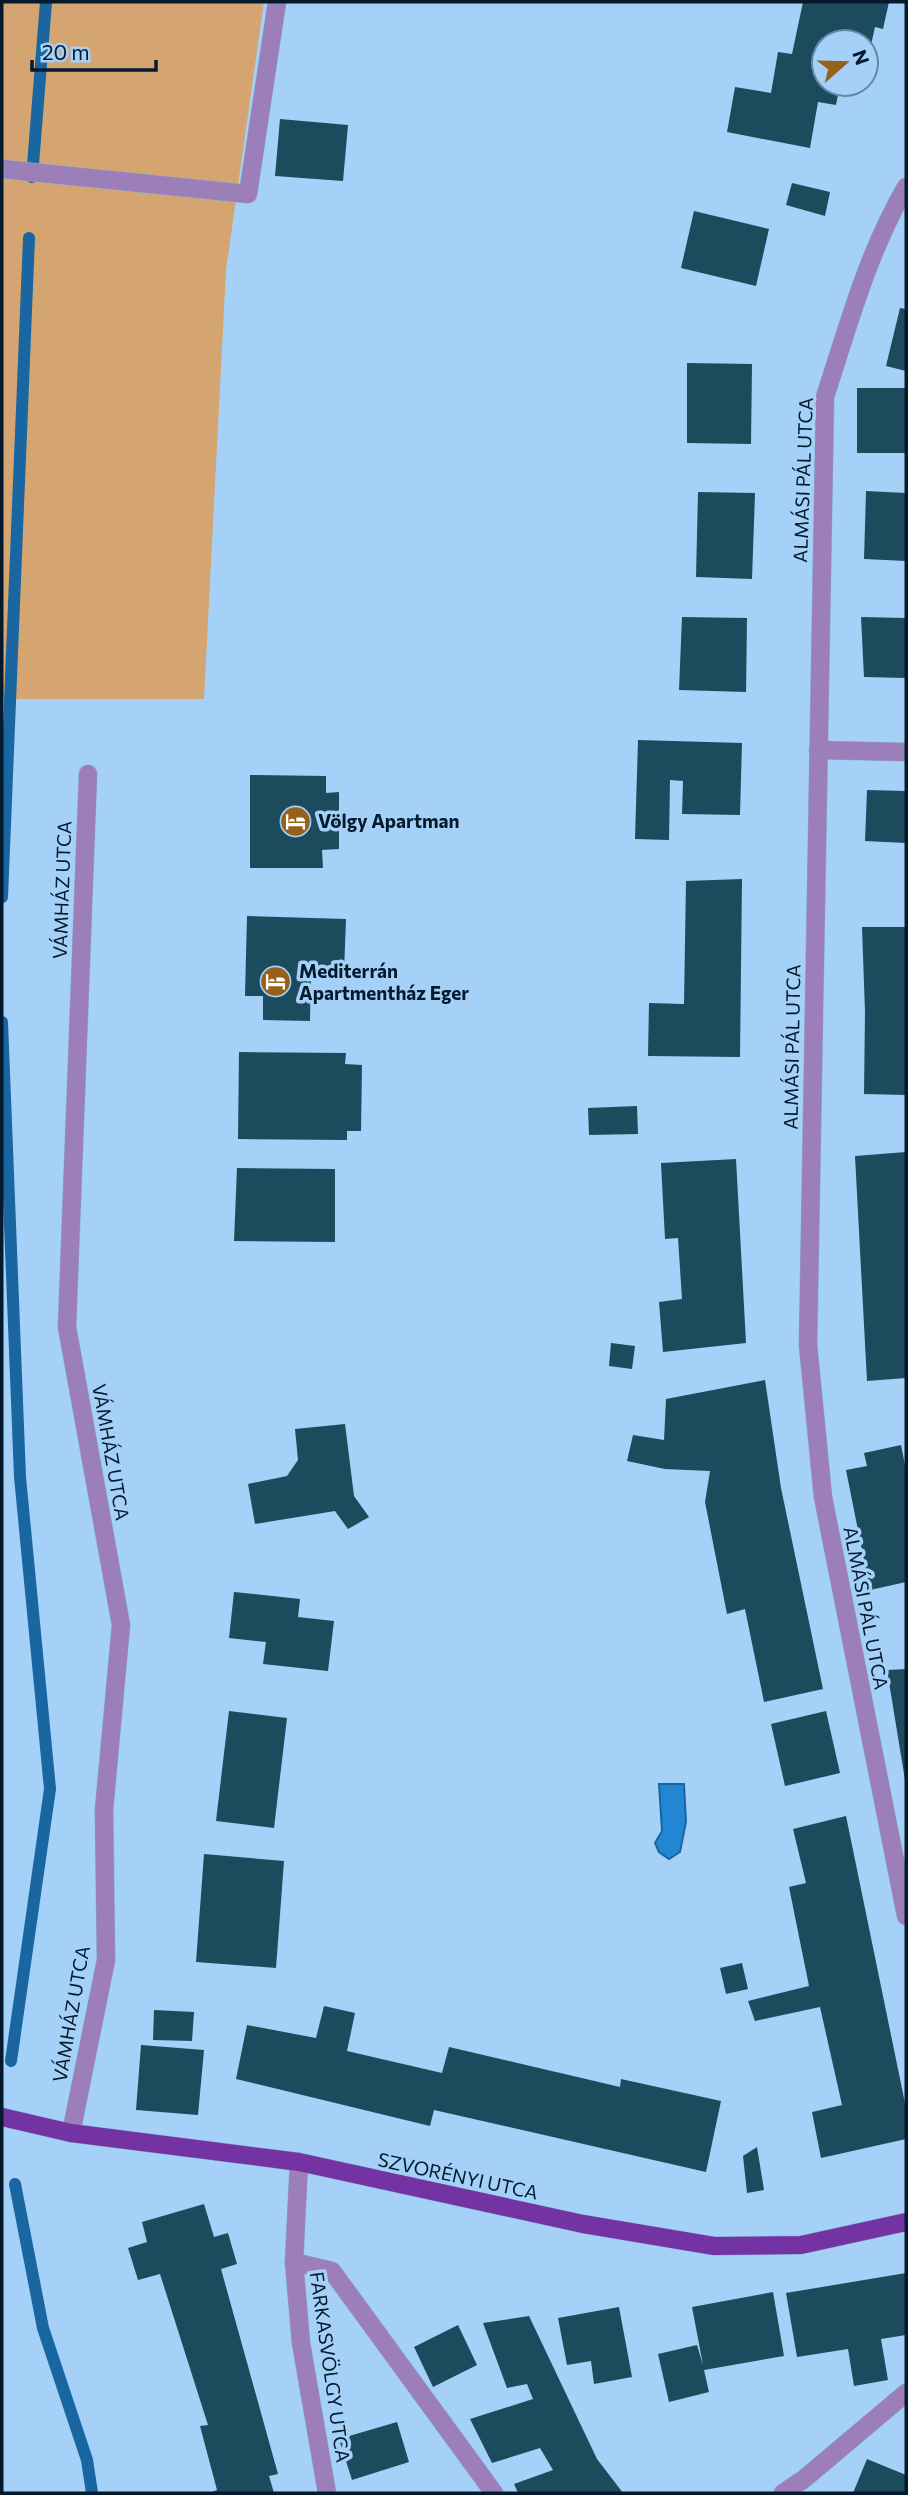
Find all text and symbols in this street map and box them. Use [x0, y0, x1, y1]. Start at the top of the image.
scale bar [32, 28, 156, 72]
north arrow [810, 28, 880, 98]
text: 20 m [42, 39, 90, 64]
text: N [848, 46, 875, 68]
street label: ALMÁSI PÁL UTCA [788, 397, 817, 563]
hotel icon: Völgy Apartman [278, 804, 312, 838]
place label: Völgy Apartman [318, 809, 460, 832]
street label: VÁMHÁZ UTCA [48, 820, 75, 959]
place label: Mediterrán Apartmentház Eger [299, 959, 469, 1004]
street label: ALMÁSI PÁL UTCA [779, 964, 804, 1130]
hotel icon: Mediterrán Apartmentház Eger [259, 965, 293, 999]
street label: VÁMHÁZ UTCA [88, 1382, 135, 1522]
street label: ALMÁSI PÁL UTCA [839, 1524, 894, 1691]
street label: VÁMHÁZ UTCA [47, 1944, 94, 2084]
street label: SZVORÉNYI UTCA [376, 2147, 540, 2204]
street label: FARKASVÖLGY UTCA [306, 2270, 355, 2464]

